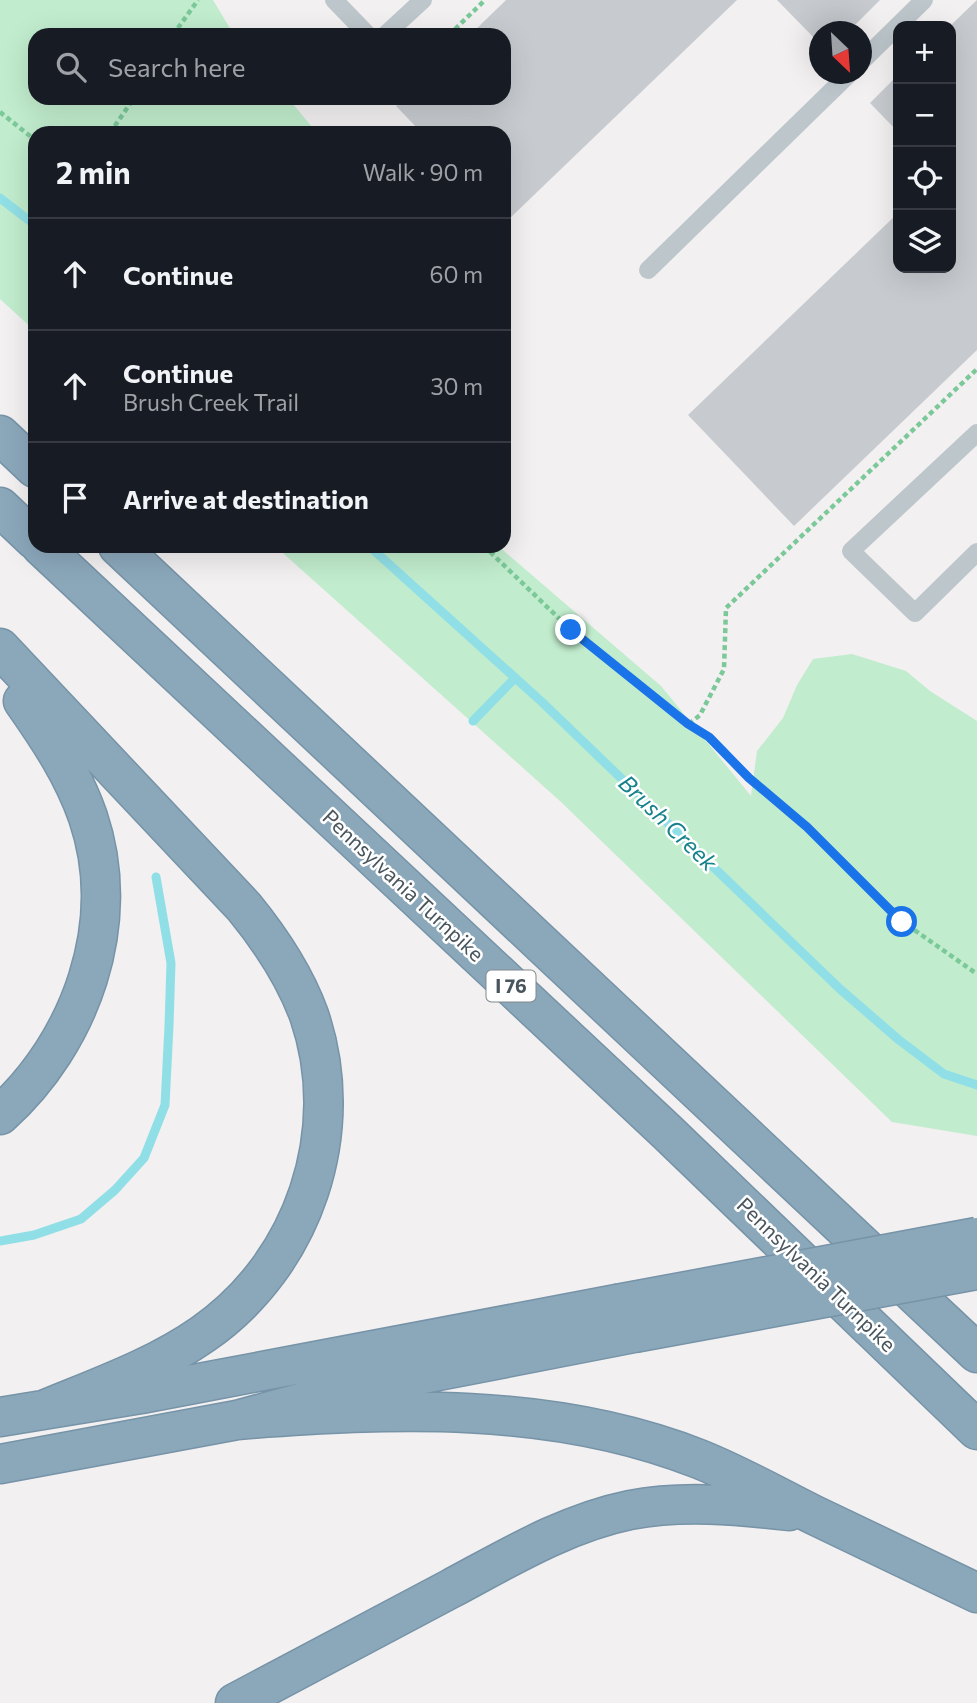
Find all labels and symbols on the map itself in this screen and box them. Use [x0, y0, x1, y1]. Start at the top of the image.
north arrow [809, 21, 872, 84]
route end [555, 614, 586, 645]
water label: Brush Creek [614, 768, 724, 877]
street label: Pennsylvania Turnpike [318, 804, 490, 966]
route start [886, 906, 917, 937]
road number: I 76 [486, 970, 536, 1002]
street label: Pennsylvania Turnpike [732, 1192, 902, 1356]

